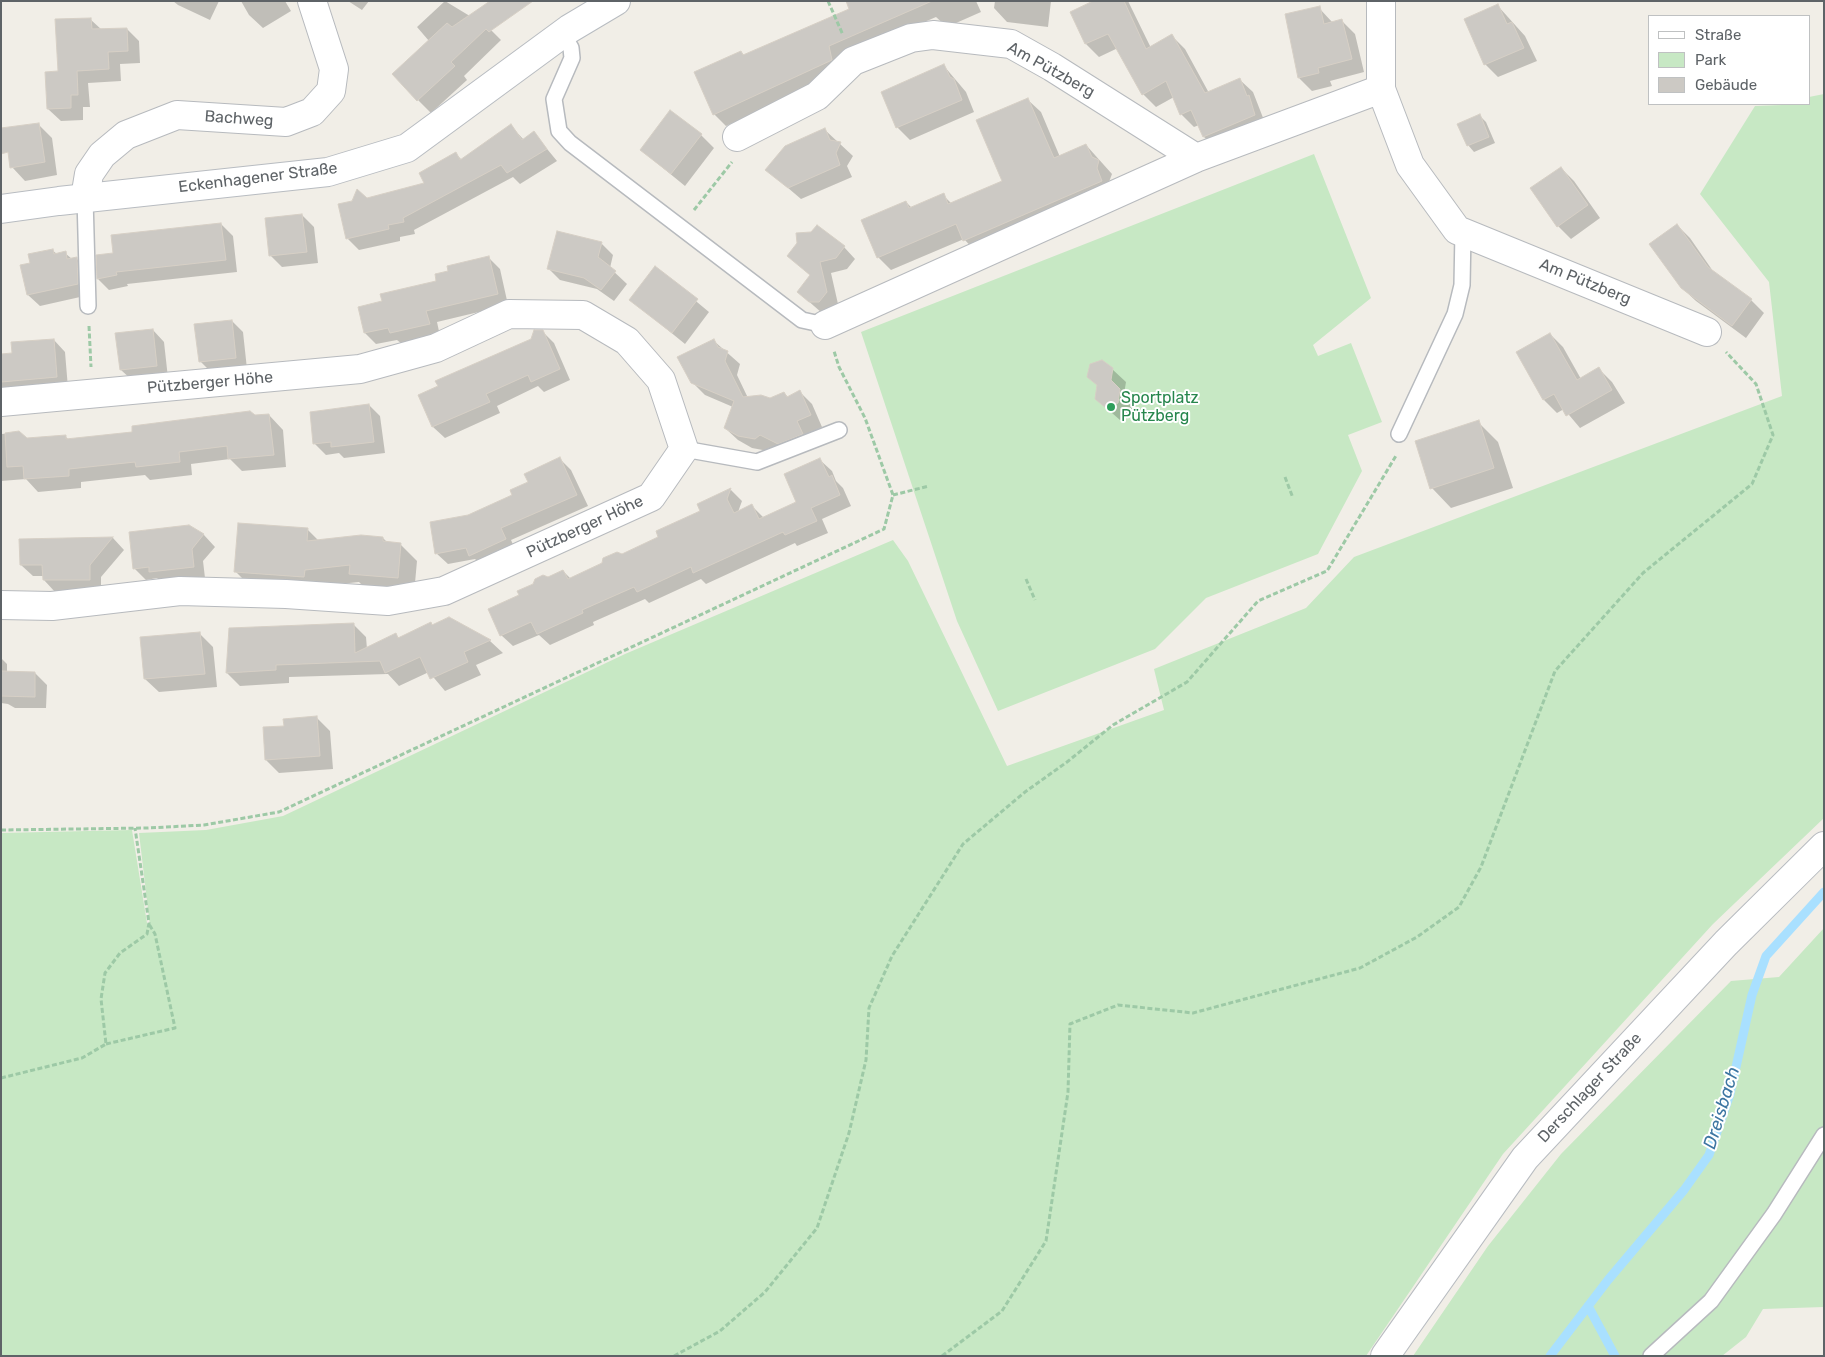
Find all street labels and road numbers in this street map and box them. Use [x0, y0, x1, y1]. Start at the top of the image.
street label: Am Pützberg [1004, 38, 1098, 102]
street label: Bachweg [204, 107, 274, 131]
street label: Eckenhagener Straße [177, 159, 339, 197]
street label: Am Pützberg [1536, 255, 1634, 309]
street label: Pützberger Höhe [146, 368, 274, 398]
street label: Pützberger Höhe [524, 492, 646, 562]
street label: Derschlager Straße [1534, 1029, 1646, 1147]

